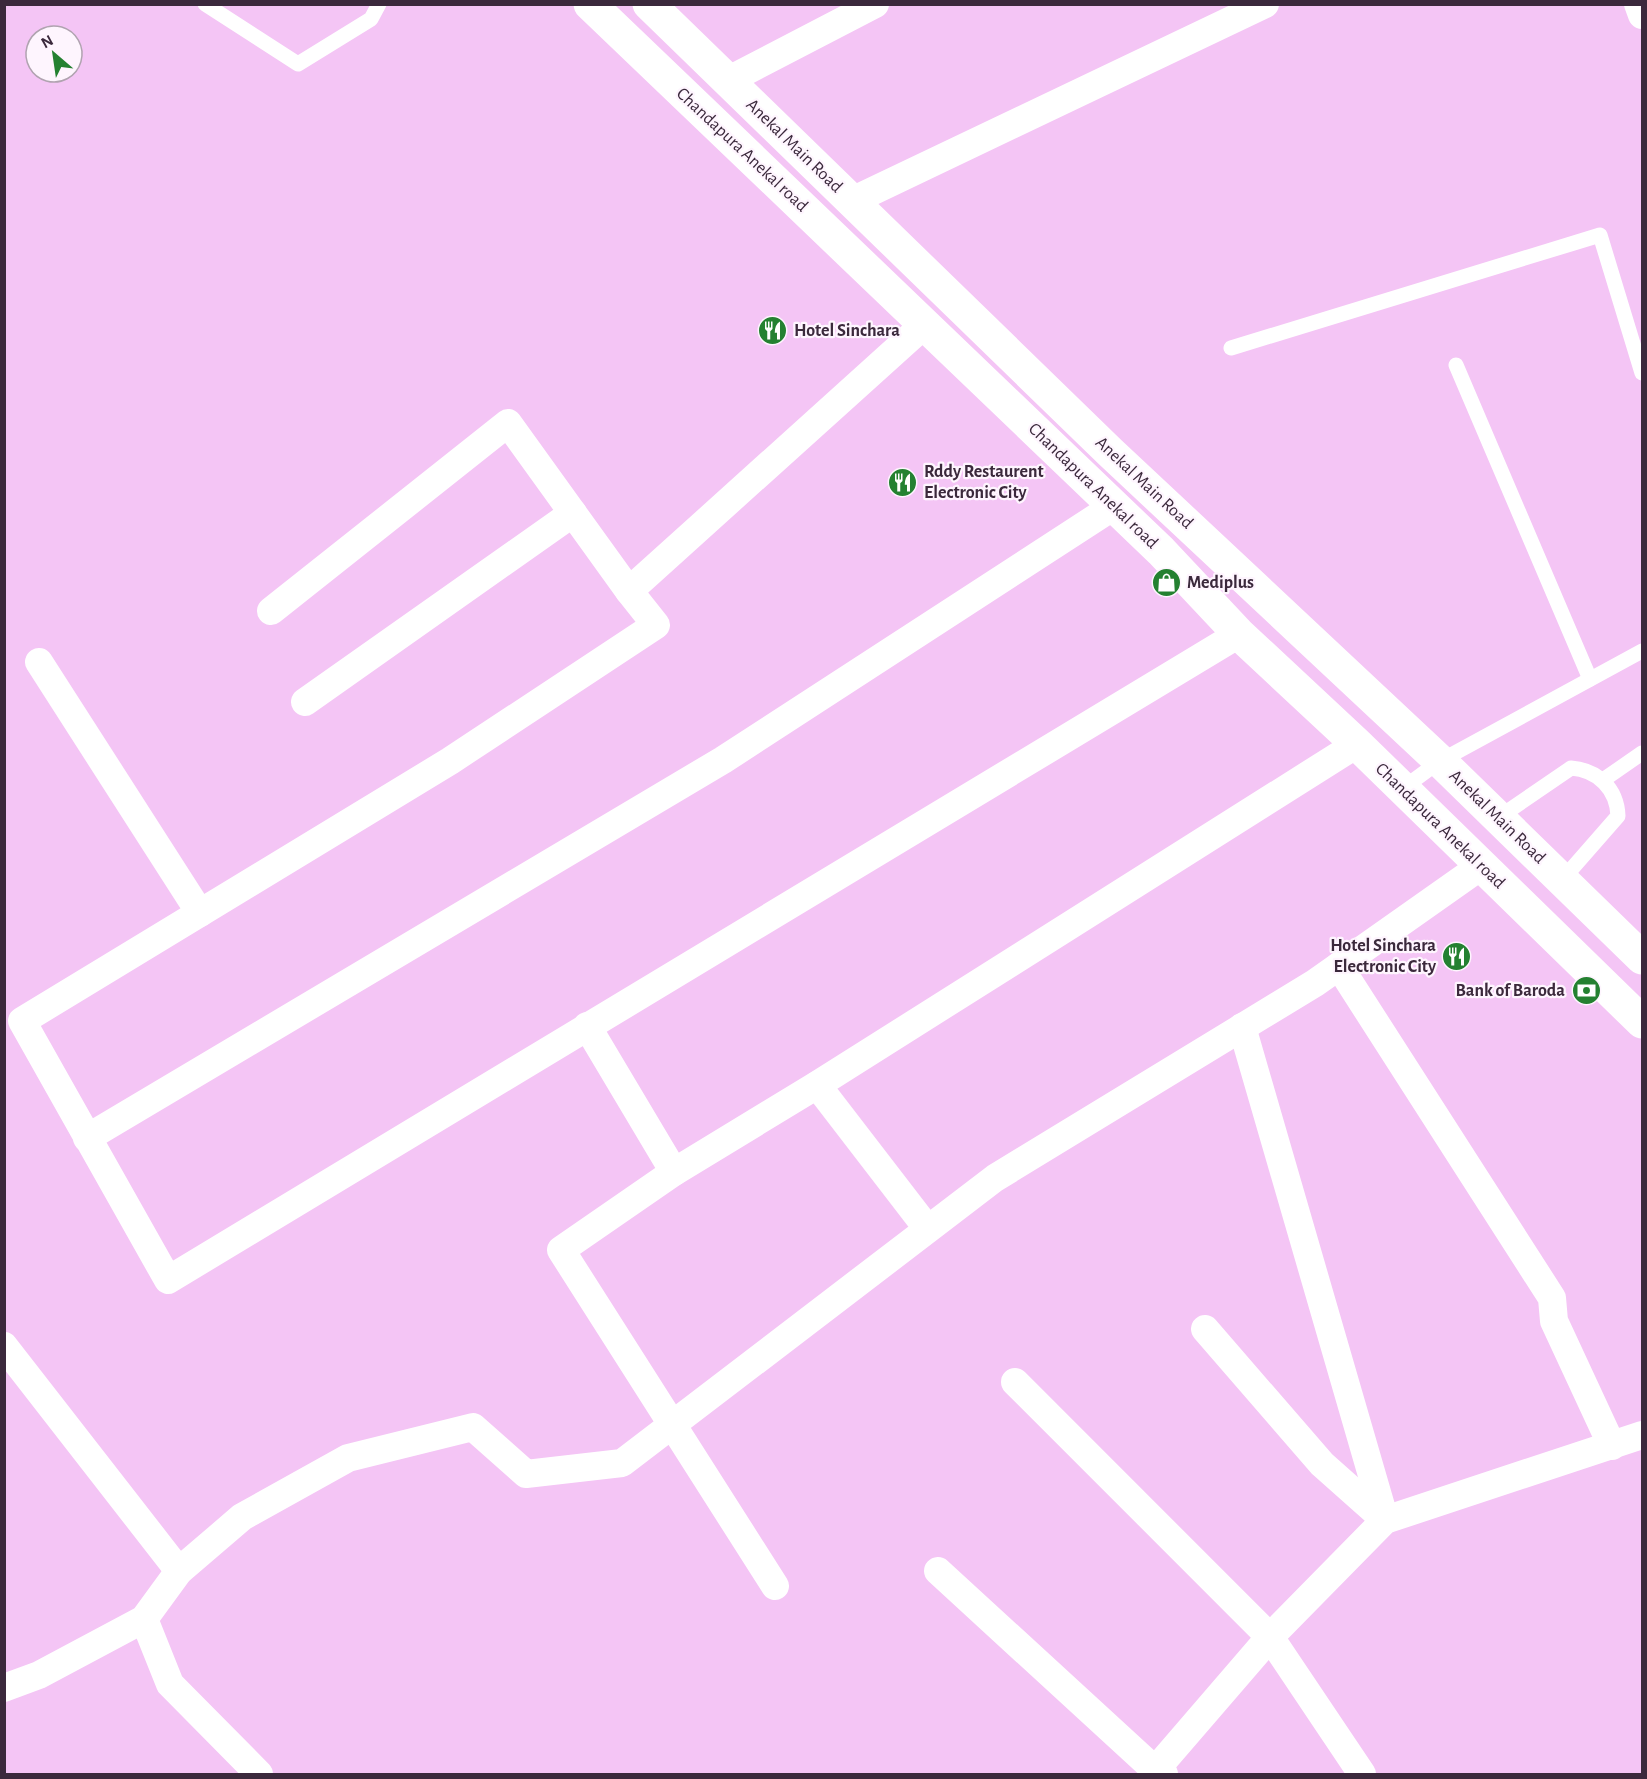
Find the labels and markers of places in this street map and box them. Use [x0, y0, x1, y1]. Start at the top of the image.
restaurant icon: Hotel Sinchara [757, 315, 789, 347]
place label: Hotel Sinchara [794, 322, 900, 340]
place label: Rddy Restaurent Electronic City [924, 463, 1044, 502]
restaurant icon: Rddy Restaurent Electronic City [887, 466, 919, 498]
shop icon: Mediplus [1150, 567, 1182, 599]
place label: Mediplus [1187, 574, 1254, 592]
place label: Hotel Sinchara Electronic City [1330, 937, 1437, 976]
restaurant icon: Hotel Sinchara Electronic City [1441, 940, 1473, 972]
bank icon: Bank of Baroda [1570, 975, 1602, 1007]
place label: Bank of Baroda [1455, 982, 1565, 1000]

